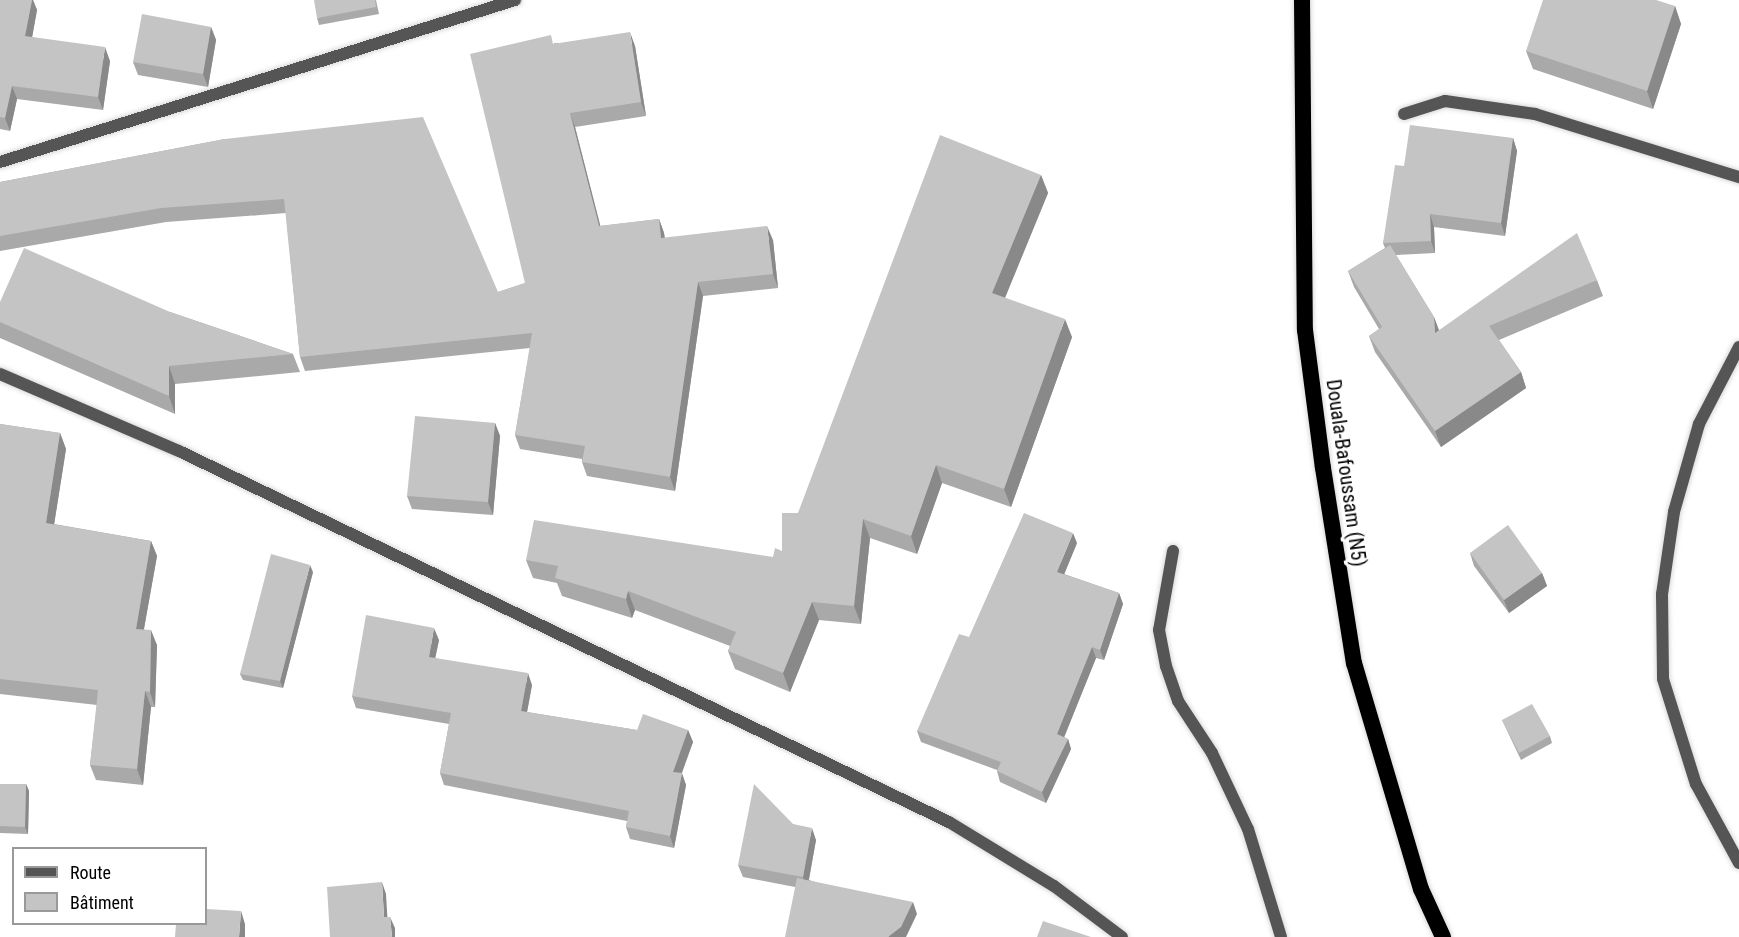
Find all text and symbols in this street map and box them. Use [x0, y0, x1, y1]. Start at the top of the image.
street label: Douala-Bafoussam (N5) [1321, 378, 1371, 568]
legend [12, 847, 207, 925]
text: Route [70, 862, 111, 883]
text: Bâtiment [70, 892, 134, 913]

